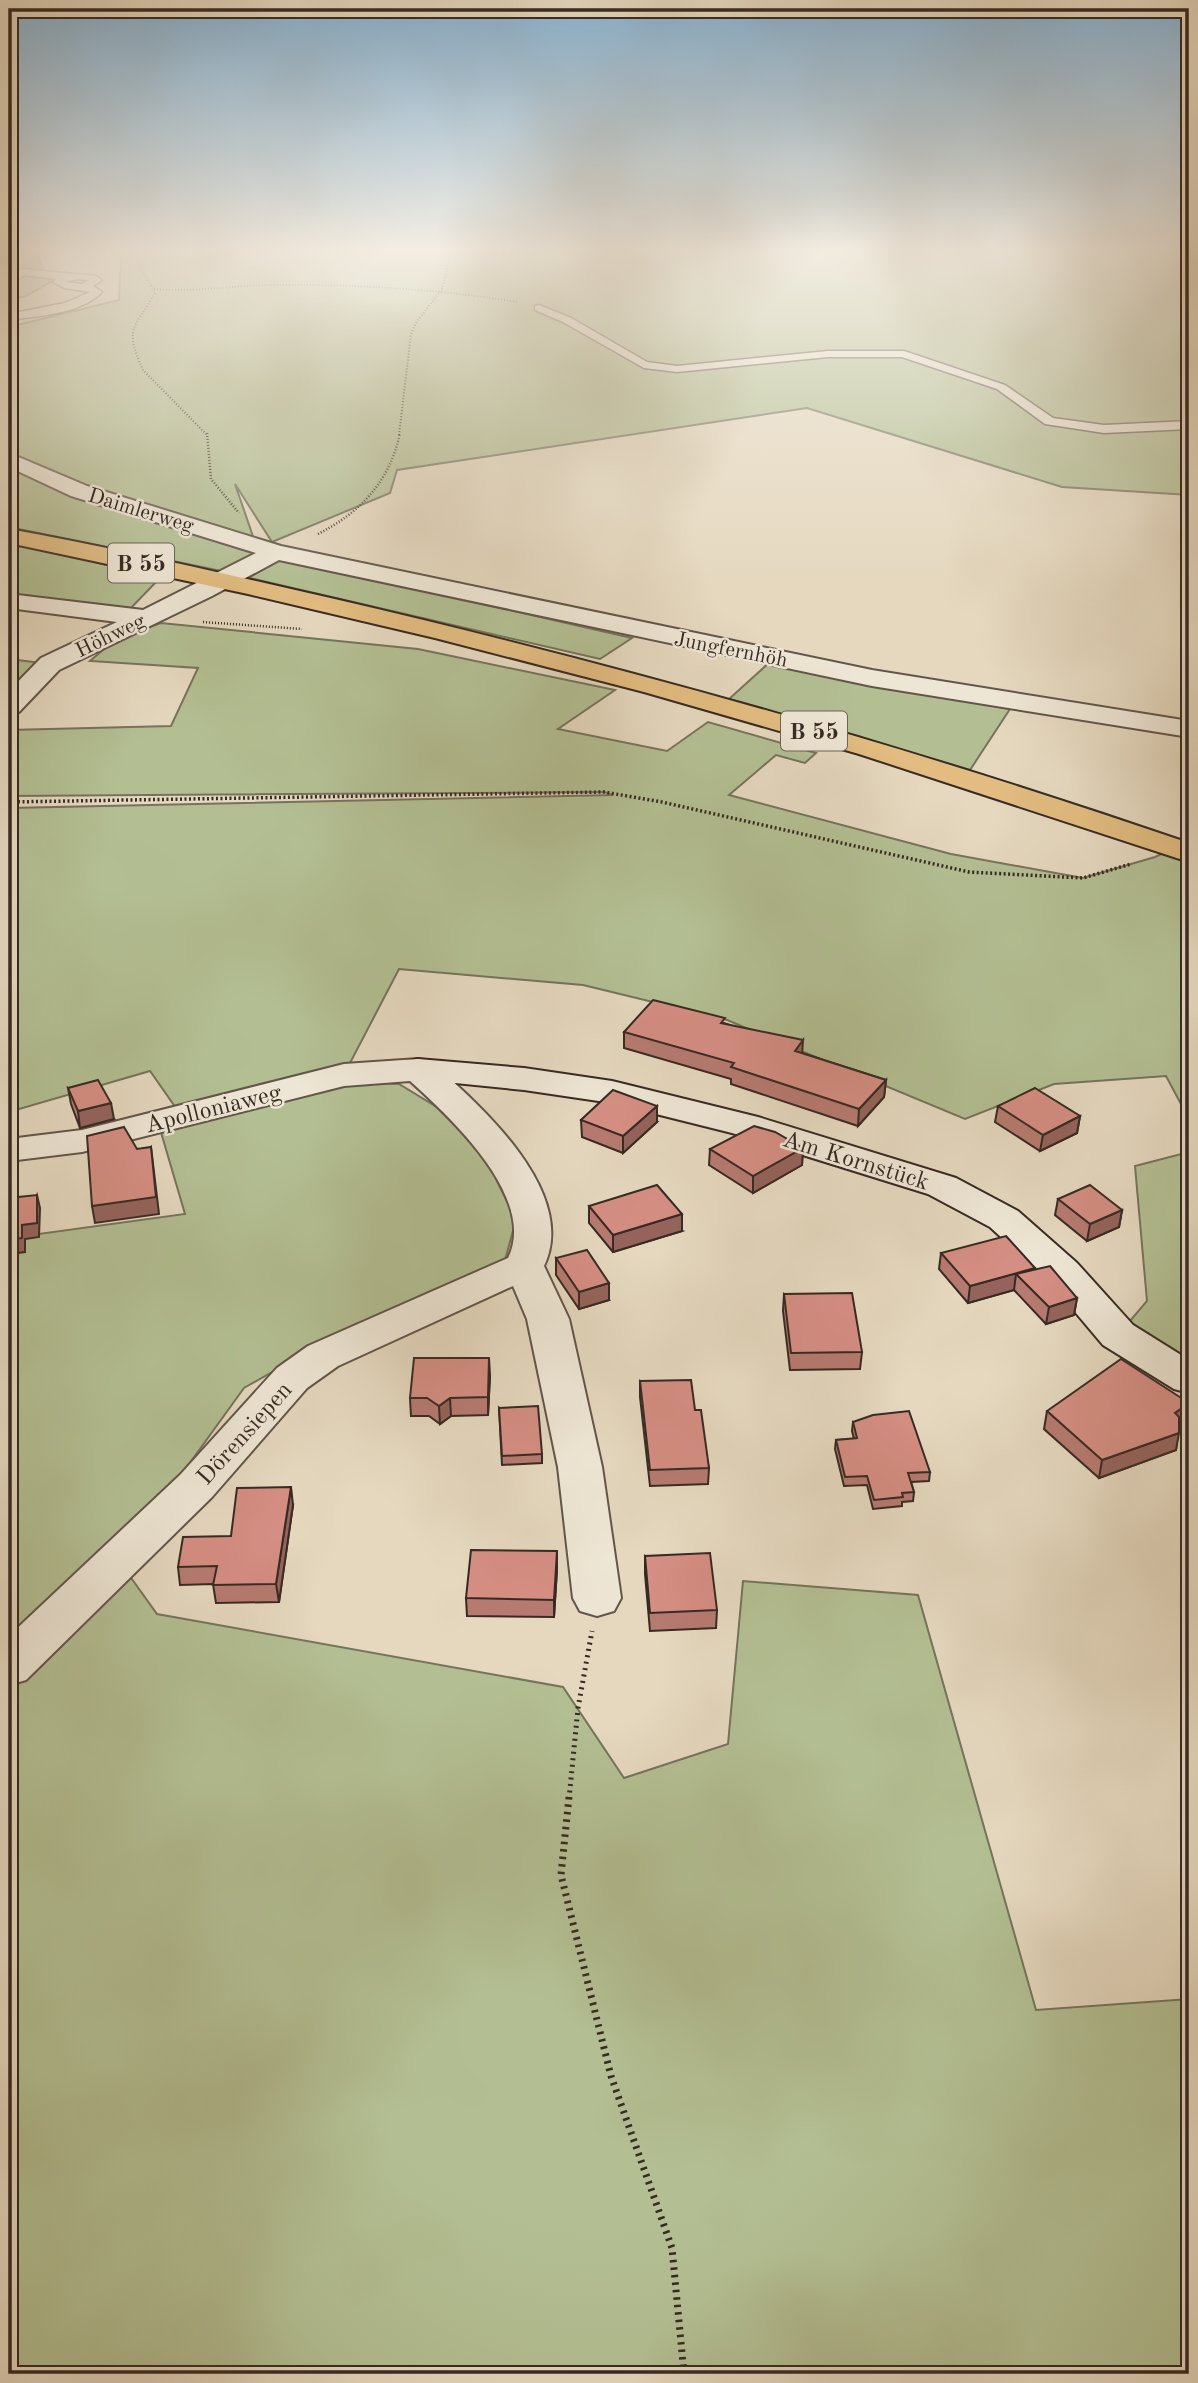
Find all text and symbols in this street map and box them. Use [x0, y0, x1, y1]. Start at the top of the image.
street label: Daimlerweg [85, 485, 197, 538]
road number: B 55 [108, 544, 174, 582]
street label: Höhweg [72, 610, 149, 662]
street label: Jungfernhöh [672, 629, 789, 672]
road number: B 55 [781, 712, 847, 750]
street label: Apolloniaweg [143, 1081, 284, 1138]
street label: Am Kornstück [779, 1128, 931, 1196]
street label: Dörensiepen [193, 1378, 298, 1490]

